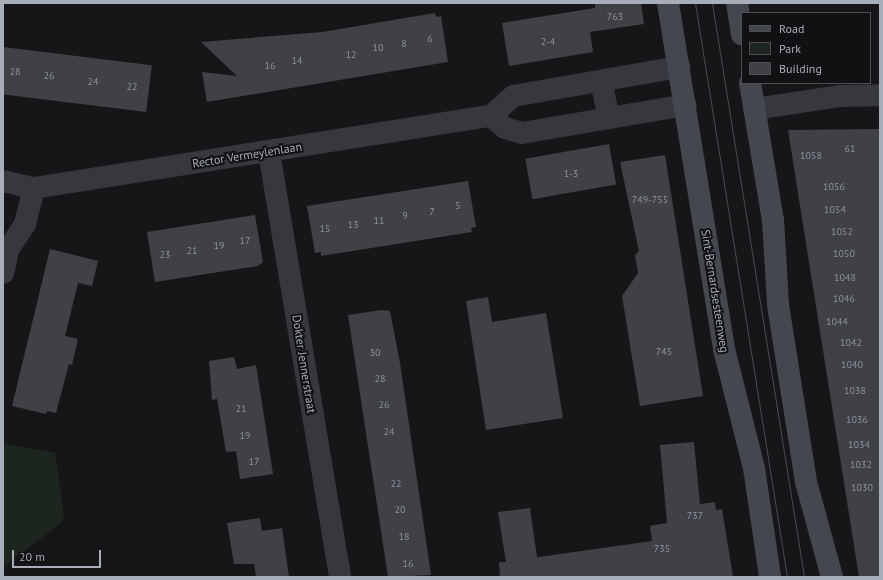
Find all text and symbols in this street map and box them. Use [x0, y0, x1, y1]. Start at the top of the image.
house number: 763 [607, 11, 623, 23]
legend [741, 12, 871, 84]
text: Road [779, 21, 804, 36]
house number: 6 [427, 33, 433, 45]
house number: 2-4 [541, 36, 555, 48]
house number: 8 [401, 38, 407, 50]
text: Park [779, 41, 801, 56]
house number: 10 [373, 42, 383, 54]
house number: 12 [346, 49, 356, 61]
house number: 14 [292, 55, 302, 67]
house number: 16 [265, 60, 275, 72]
text: Building [779, 61, 822, 76]
house number: 28 [10, 66, 20, 78]
house number: 26 [44, 70, 54, 82]
house number: 24 [88, 76, 98, 88]
house number: 22 [127, 81, 137, 93]
street label: Rector Vermeylenlaan [191, 139, 303, 171]
house number: 61 [845, 143, 855, 155]
house number: 1058 [800, 150, 822, 162]
house number: 1-3 [564, 168, 578, 180]
house number: 1056 [823, 181, 845, 193]
house number: 749-755 [632, 194, 668, 206]
house number: 5 [455, 200, 461, 212]
house number: 1054 [824, 204, 846, 216]
house number: 7 [429, 206, 435, 218]
house number: 9 [402, 210, 408, 222]
house number: 11 [374, 215, 384, 227]
house number: 13 [348, 219, 358, 231]
house number: 15 [320, 223, 330, 235]
house number: 1052 [831, 226, 853, 238]
street label: Sint-Bernardsesteenweg [698, 229, 732, 353]
house number: 17 [240, 235, 250, 247]
house number: 19 [214, 240, 224, 252]
house number: 21 [187, 245, 197, 257]
house number: 1050 [833, 248, 855, 260]
house number: 23 [160, 249, 170, 261]
house number: 1048 [834, 272, 856, 284]
house number: 1046 [833, 293, 855, 305]
street label: Dokter Jennerstraat [289, 314, 319, 414]
house number: 1044 [826, 316, 848, 328]
house number: 1042 [840, 337, 862, 349]
house number: 745 [656, 346, 672, 358]
house number: 30 [370, 347, 380, 359]
house number: 1040 [841, 359, 863, 371]
house number: 28 [375, 373, 385, 385]
house number: 1038 [844, 385, 866, 397]
house number: 26 [379, 399, 389, 411]
house number: 21 [236, 403, 246, 415]
house number: 1036 [846, 414, 868, 426]
house number: 24 [384, 426, 394, 438]
house number: 19 [240, 430, 250, 442]
house number: 1034 [848, 439, 870, 451]
house number: 17 [249, 456, 259, 468]
house number: 1032 [850, 459, 872, 471]
house number: 22 [391, 478, 401, 490]
house number: 1030 [851, 482, 873, 494]
house number: 20 [395, 504, 405, 516]
house number: 737 [687, 510, 703, 522]
house number: 18 [399, 531, 409, 543]
scale bar [14, 542, 103, 568]
house number: 735 [654, 543, 670, 555]
text: 20 m [19, 549, 45, 564]
house number: 16 [403, 558, 413, 570]

